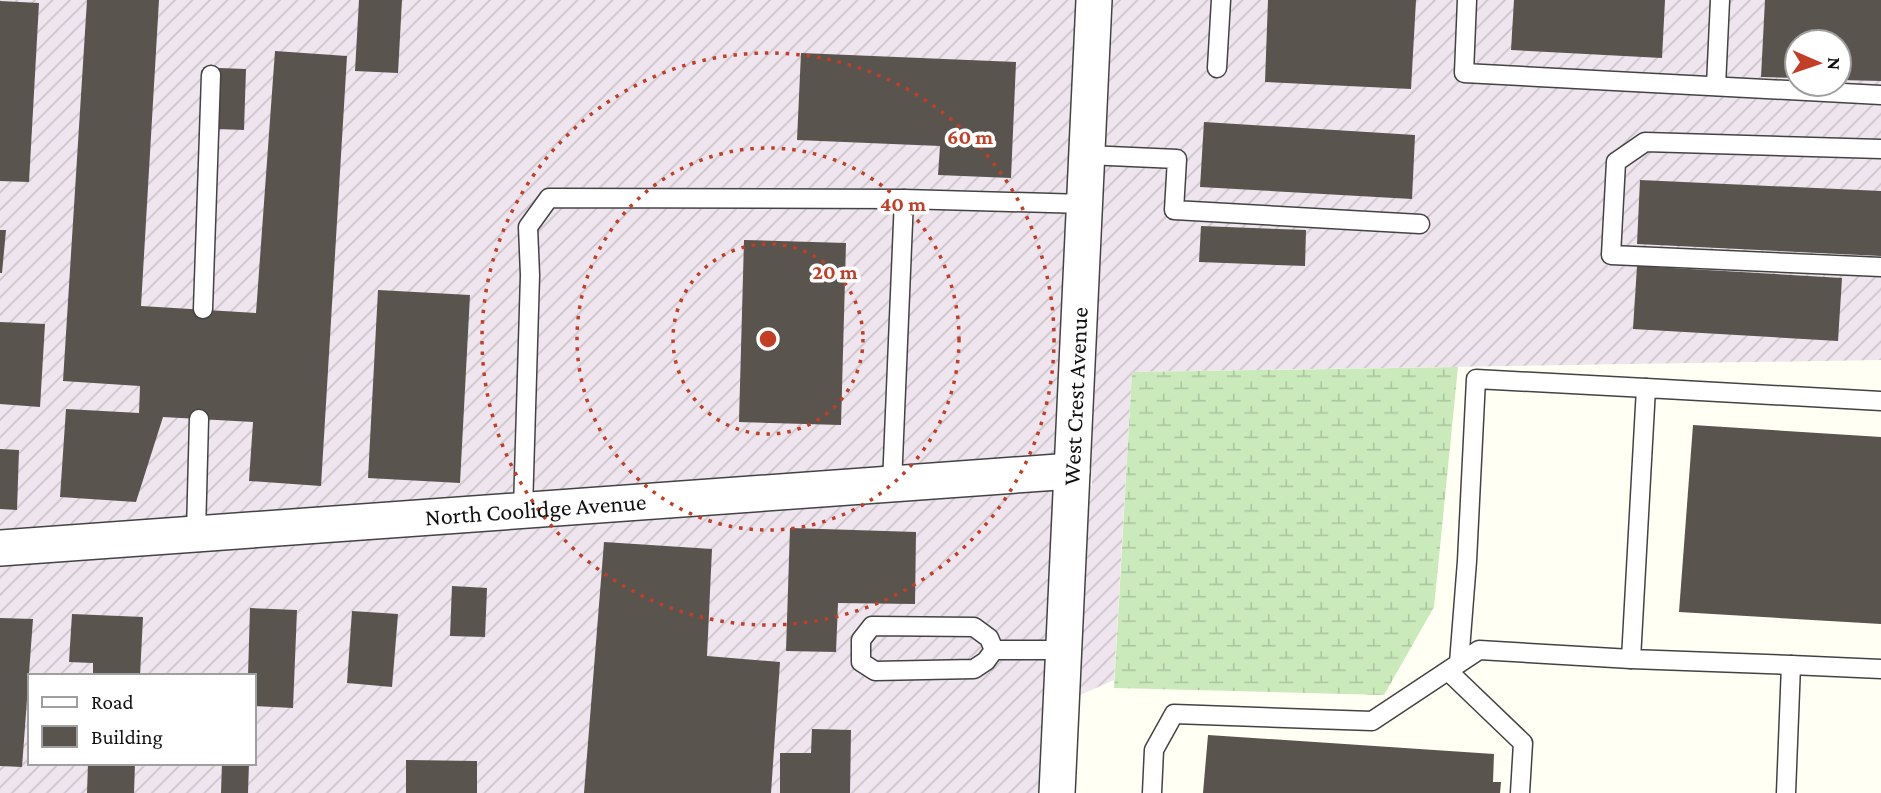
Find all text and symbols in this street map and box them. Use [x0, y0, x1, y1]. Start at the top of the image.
north arrow [1783, 28, 1853, 98]
text: N [1824, 57, 1845, 70]
text: 60 m [947, 125, 993, 149]
text: 40 m [880, 192, 926, 216]
text: 20 m [812, 260, 858, 284]
street label: West Crest Avenue [1057, 307, 1093, 486]
centre of rings [756, 327, 780, 351]
street label: North Coolidge Avenue [424, 488, 647, 530]
legend [28, 674, 256, 765]
text: Road [91, 690, 134, 714]
text: Building [91, 725, 163, 749]

